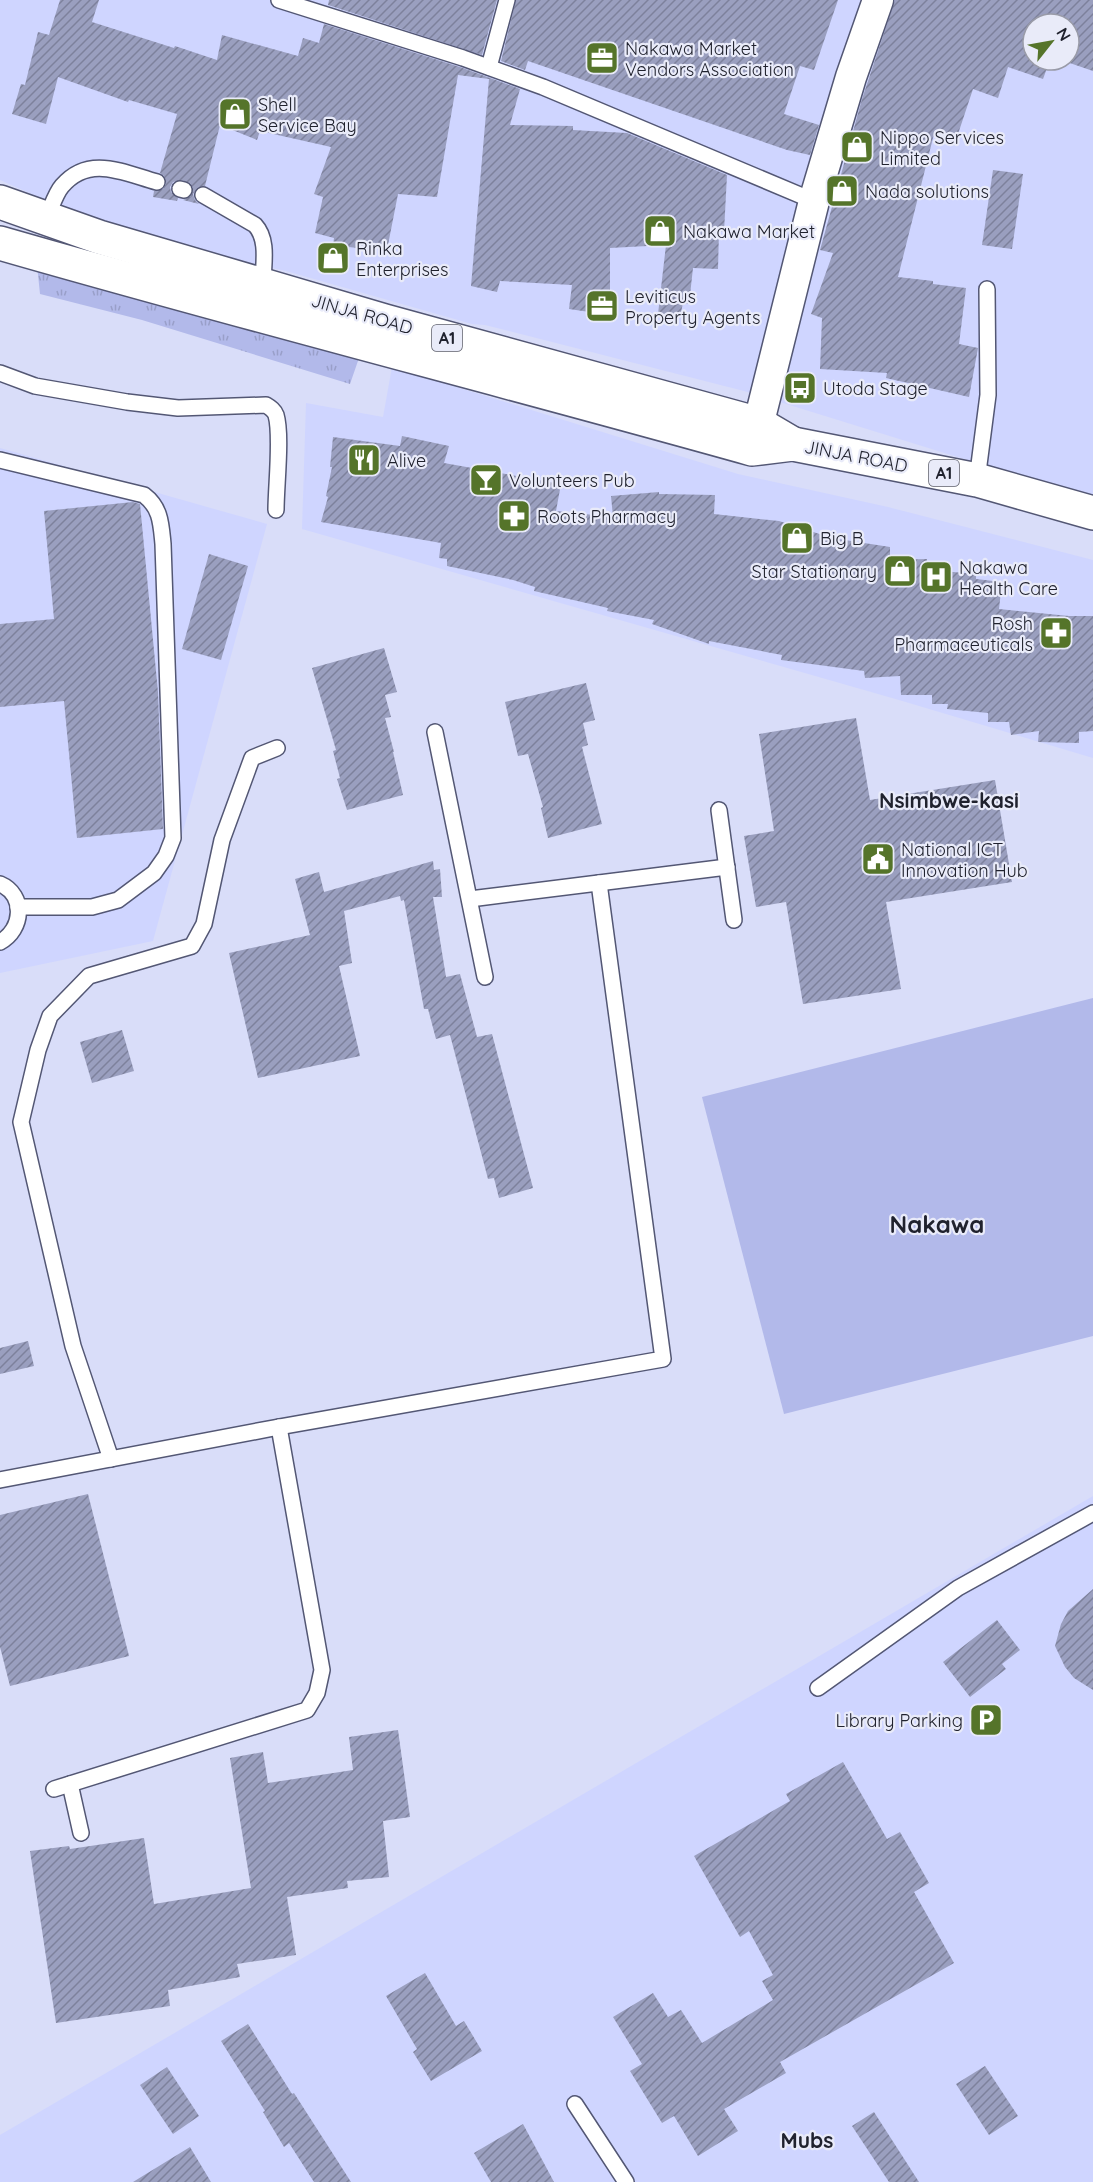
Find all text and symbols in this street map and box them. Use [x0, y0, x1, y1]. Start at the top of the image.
north arrow [1021, 12, 1081, 72]
text: N [1052, 24, 1075, 44]
place label: Nakawa Market Vendors Association [625, 37, 794, 81]
office icon: Nakawa Market Vendors Association [584, 40, 620, 76]
place label: Shell Service Bay [258, 93, 357, 137]
shop icon: Shell Service Bay [217, 96, 253, 132]
place label: Nippo Services Limited [880, 126, 1004, 170]
shop icon: Nippo Services Limited [839, 129, 875, 165]
shop icon: Nada solutions [824, 173, 860, 209]
place label: Nada solutions [865, 180, 989, 203]
shop icon: Nakawa Market [642, 213, 678, 249]
place label: Nakawa Market [683, 220, 815, 243]
place label: Rinka Enterprises [356, 237, 448, 281]
shop icon: Rinka Enterprises [315, 240, 351, 276]
place label: Leviticus Property Agents [625, 285, 760, 329]
office icon: Leviticus Property Agents [584, 288, 620, 324]
street label: JINJA ROAD [309, 289, 416, 339]
road number: A1 [432, 325, 462, 351]
bus stop icon: Utoda Stage [782, 370, 818, 406]
place label: Utoda Stage [823, 377, 928, 400]
street label: JINJA ROAD [802, 435, 910, 477]
restaurant icon: Alive [346, 442, 382, 478]
place label: Alive [387, 449, 426, 472]
road number: A1 [929, 460, 959, 486]
bar icon: Volunteers Pub [468, 462, 504, 498]
place label: Volunteers Pub [509, 469, 635, 492]
pharmacy icon: Roots Pharmacy [496, 498, 532, 534]
place label: Roots Pharmacy [537, 505, 676, 528]
shop icon: Big B [779, 520, 815, 556]
place label: Big B [820, 527, 863, 550]
shop icon: Star Stationary [882, 553, 918, 589]
place label: Nakawa Health Care [959, 556, 1058, 600]
hospital icon: Nakawa Health Care [918, 559, 954, 595]
place label: Star Stationary [752, 560, 877, 583]
place label: Rosh Pharmaceuticals [894, 612, 1033, 656]
pharmacy icon: Rosh Pharmaceuticals [1038, 615, 1074, 651]
district label: Nsimbwe-kasi [879, 787, 1019, 813]
place label: National ICT Innovation Hub [901, 838, 1028, 882]
public building icon: National ICT Innovation Hub [860, 841, 896, 877]
district label: Nakawa [890, 1209, 984, 1239]
parking icon: Library Parking [968, 1702, 1004, 1738]
place label: Library Parking [835, 1709, 963, 1732]
district label: Mubs [781, 2127, 833, 2153]

